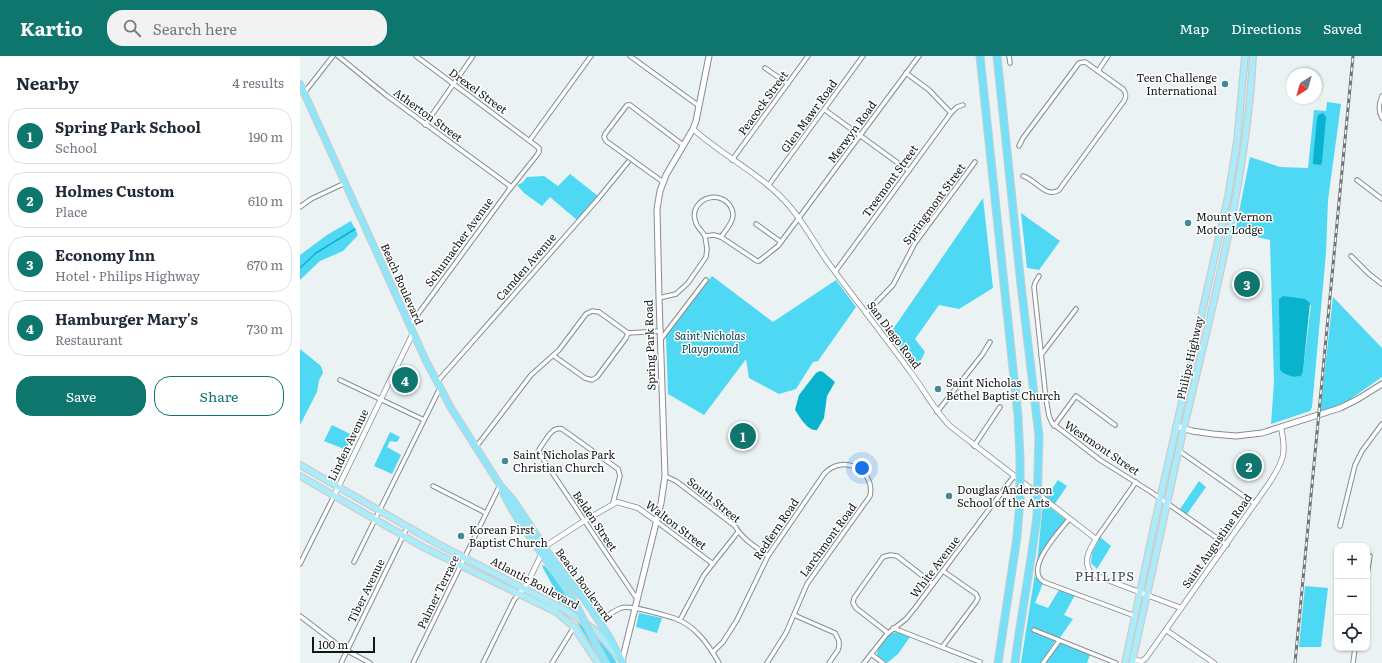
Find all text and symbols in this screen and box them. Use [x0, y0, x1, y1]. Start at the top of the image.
search box [107, 10, 387, 46]
text: Kartio [20, 14, 83, 42]
icon: search [121, 17, 143, 39]
text: Search here [153, 17, 237, 40]
text: Map [1179, 18, 1209, 38]
text: Directions [1231, 18, 1301, 38]
text: Saved [1323, 18, 1362, 38]
street label: Drexel Street [446, 64, 511, 117]
street label: Peacock Street [733, 67, 791, 138]
north arrow [1286, 68, 1322, 104]
place label: Teen Challenge International [1136, 69, 1217, 98]
text: Nearby [16, 70, 79, 95]
text: 4 results [233, 73, 284, 92]
street label: Glen Mawr Road [776, 75, 840, 155]
marker: Teen Challenge International [1220, 79, 1230, 89]
street label: Atherton Street [391, 84, 467, 145]
street label: Merwyn Road [823, 97, 879, 166]
text: Spring Park School [55, 115, 201, 138]
text: 1 [27, 127, 33, 146]
text: 190 m [248, 127, 283, 146]
text: School [55, 138, 97, 157]
street label: Treemont Street [857, 140, 921, 220]
street label: Springmont Street [898, 159, 969, 248]
text: Holmes Custom [55, 179, 175, 202]
text: 2 [27, 191, 33, 210]
text: 610 m [248, 191, 283, 210]
street label: Schumacher Avenue [420, 193, 496, 289]
text: Place [55, 202, 87, 221]
place label: Mount Vernon Motor Lodge [1196, 208, 1272, 237]
marker: Mount Vernon Motor Lodge [1183, 218, 1193, 228]
street label: Camden Avenue [492, 229, 559, 303]
street label: Beach Boulevard [378, 240, 428, 327]
text: Economy Inn [55, 243, 155, 266]
text: 3 [26, 255, 34, 274]
text: 670 m [247, 255, 283, 274]
text: Hotel · Philips Highway [55, 266, 200, 285]
pin: 3 [1234, 269, 1260, 299]
street label: San Diego Road [864, 297, 926, 372]
street label: Spring Park Road [639, 299, 659, 391]
text: Hamburger Mary's [55, 307, 198, 330]
street label: Philips Highway [1172, 314, 1207, 401]
text: 4 [26, 319, 34, 338]
text: 730 m [247, 319, 283, 338]
park label: Saint Nicholas Playground [675, 327, 745, 356]
text: Restaurant [55, 330, 123, 349]
pin: 4 [392, 365, 418, 395]
place label: Saint Nicholas Bethel Baptist Church [946, 374, 1061, 403]
button: Save [16, 376, 146, 416]
button: Share [154, 376, 284, 416]
marker: Saint Nicholas Bethel Baptist Church [933, 384, 943, 394]
street label: Linden Avenue [323, 406, 372, 483]
street label: Westmont Street [1062, 416, 1144, 479]
pin: 1 [730, 421, 756, 451]
place label: Saint Nicholas Park Christian Church [513, 446, 615, 475]
pin: 2 [1236, 451, 1262, 481]
marker: Saint Nicholas Park Christian Church [500, 456, 510, 466]
your location [852, 458, 872, 478]
street label: South Street [684, 473, 745, 526]
place label: Douglas Anderson School of the Arts [957, 481, 1053, 510]
street label: Belden Street [570, 487, 622, 554]
street label: Saint Augustine Road [1177, 490, 1255, 591]
marker: Douglas Anderson School of the Arts [944, 491, 954, 501]
street label: Redfern Road [749, 494, 802, 562]
street label: Walton Street [643, 496, 711, 553]
street label: Larchmont Road [795, 499, 860, 580]
place label: Korean First Baptist Church [469, 521, 548, 550]
marker: Korean First Baptist Church [456, 531, 466, 541]
street label: White Avenue [906, 532, 963, 601]
map controls [1334, 543, 1370, 651]
button: + [1334, 543, 1370, 579]
street label: Beach Boulevard [553, 544, 617, 625]
street label: Palmer Terrace [412, 552, 462, 631]
street label: Atlantic Boulevard [488, 552, 583, 612]
street label: Tiber Avenue [343, 555, 388, 625]
district label: PHILIPS [1075, 566, 1135, 585]
button: − [1334, 579, 1370, 615]
button: locate [1334, 615, 1370, 651]
scale bar [312, 635, 375, 654]
text: 100 m [318, 636, 348, 652]

